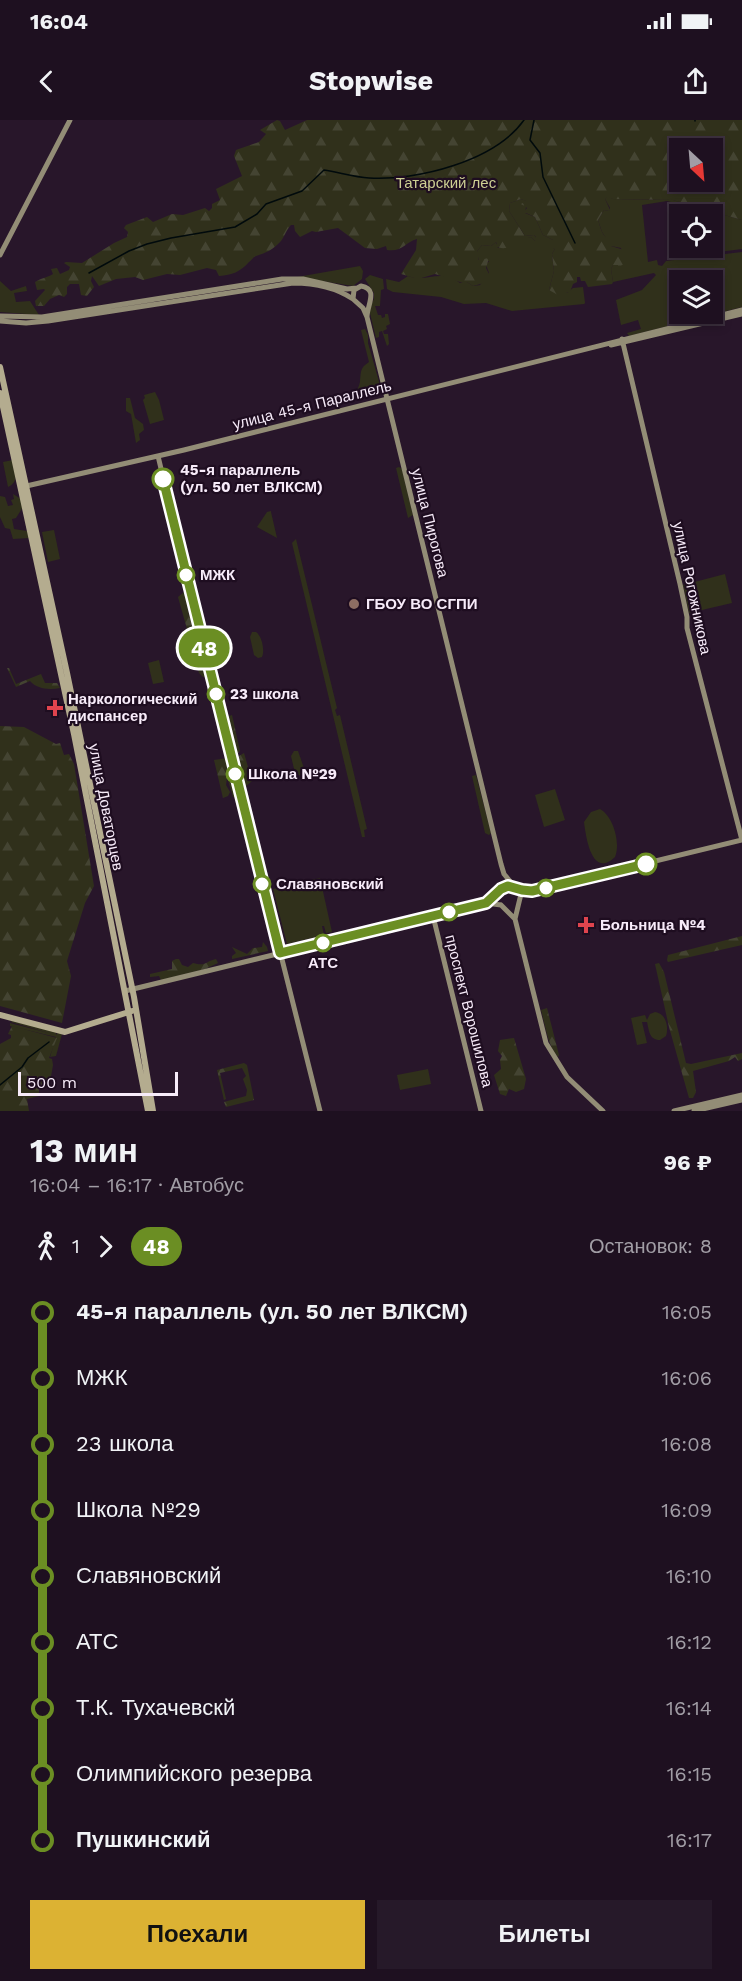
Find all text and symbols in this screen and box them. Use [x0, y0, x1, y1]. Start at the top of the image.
text: 16:04 [30, 9, 88, 34]
icon: back [30, 65, 63, 98]
text: Stopwise [309, 65, 433, 97]
icon: share [679, 65, 712, 98]
north arrow [669, 138, 723, 192]
map controls [669, 138, 723, 324]
park label: Татарский лес [396, 174, 497, 192]
button: locate [669, 204, 723, 258]
button: layers [669, 270, 723, 324]
street label: улица 45-я Параллель [231, 377, 393, 433]
place label: 45-я параллель (ул. 50 лет ВЛКСМ) [180, 461, 323, 496]
street label: улица Пирогова [408, 467, 452, 580]
marker: 45-я параллель (ул. 50 лет ВЛКСМ) [152, 468, 174, 490]
street label: улица Рогожникова [669, 520, 715, 657]
marker: МЖК [177, 566, 195, 584]
place label: МЖК [200, 566, 236, 584]
place label: ГБОУ ВО СГПИ [366, 595, 478, 613]
marker: ГБОУ ВО СГПИ [347, 597, 361, 611]
line badge: 48 [177, 628, 231, 668]
text: 48 [191, 636, 217, 661]
marker: 23 школа [207, 685, 225, 703]
place label: 23 школа [230, 685, 299, 703]
place label: Наркологический диспансер [68, 690, 198, 725]
marker: Наркологический диспансер [46, 699, 64, 717]
street label: улица Доваторцев [85, 742, 127, 872]
marker: Школа №29 [226, 765, 244, 783]
place label: Школа №29 [248, 765, 337, 783]
unlabelled marker [635, 853, 657, 875]
marker: Славяновский [253, 875, 271, 893]
place label: Славяновский [276, 875, 384, 893]
unlabelled marker [537, 879, 555, 897]
unlabelled marker [440, 903, 458, 921]
marker: Больница №4 [577, 916, 595, 934]
place label: Больница №4 [600, 916, 706, 934]
street label: проспект Ворошилова [441, 933, 497, 1090]
marker: АТС [314, 934, 332, 952]
place label: АТС [308, 954, 338, 972]
scale bar [18, 1069, 178, 1097]
text: 500 m [27, 1073, 77, 1092]
text: 13 мин [30, 1131, 138, 1170]
text: 96 ₽ [663, 1150, 712, 1175]
text: 16:04 – 16:17 · Автобус [30, 1173, 244, 1197]
icon: walk [30, 1230, 63, 1263]
icon: forward [89, 1230, 122, 1263]
text: 1 [72, 1234, 80, 1258]
text: 48 [143, 1234, 170, 1259]
text: Остановок: 8 [589, 1234, 712, 1258]
text: 45-я параллель (ул. 50 лет ВЛКСМ) [76, 1299, 468, 1324]
text: 16:05 [662, 1300, 712, 1324]
text: МЖК [76, 1365, 127, 1390]
text: 16:06 [662, 1366, 712, 1390]
text: 23 школа [76, 1431, 174, 1456]
text: 16:08 [661, 1432, 712, 1456]
text: Школа №29 [76, 1497, 201, 1522]
text: 16:09 [661, 1498, 712, 1522]
text: Славяновский [76, 1563, 221, 1588]
text: 16:10 [666, 1564, 712, 1588]
text: АТС [76, 1629, 118, 1654]
text: 16:12 [667, 1630, 712, 1654]
text: Т.К. Тухачевскй [76, 1695, 235, 1720]
text: 16:14 [666, 1696, 712, 1720]
text: Олимпийского резерва [76, 1761, 312, 1786]
text: 16:15 [667, 1762, 712, 1786]
text: Пушкинский [76, 1827, 211, 1852]
text: 16:17 [667, 1828, 712, 1852]
button: Поехали [30, 1900, 365, 1969]
button: Билеты [377, 1900, 712, 1969]

